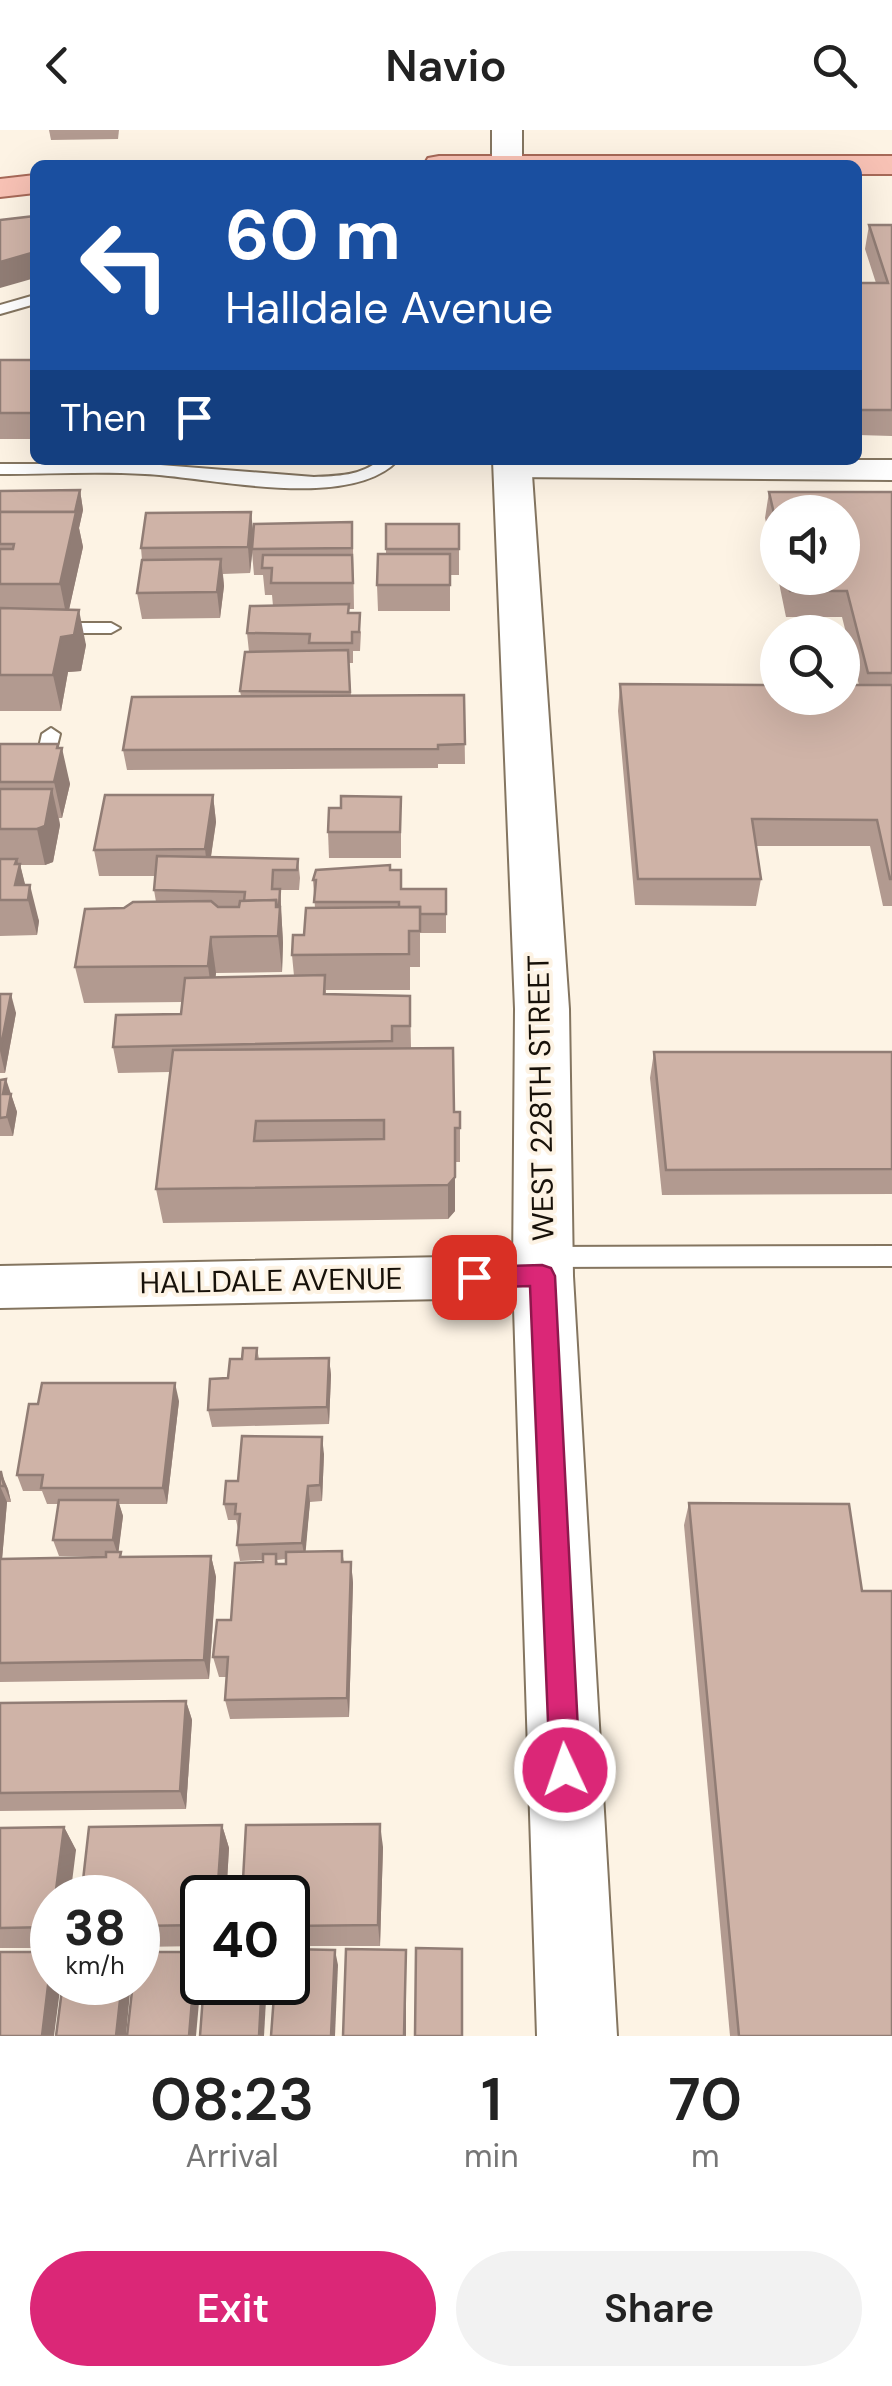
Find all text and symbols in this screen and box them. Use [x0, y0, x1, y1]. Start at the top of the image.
text: Navio [385, 36, 507, 95]
icon: back [30, 38, 85, 93]
icon: search [807, 38, 862, 93]
text: 60 m [225, 190, 401, 281]
icon: left [60, 200, 190, 330]
text: Halldale Avenue [225, 278, 553, 337]
icon: arrive [167, 390, 222, 445]
text: Then [60, 393, 147, 443]
map controls [760, 495, 860, 715]
button: sound [760, 495, 860, 595]
button: search [760, 615, 860, 715]
street label: WEST 228TH STREET [519, 954, 562, 1242]
pin [432, 1235, 517, 1320]
icon: arrive [447, 1250, 502, 1305]
street label: HALLDALE AVENUE [139, 1259, 403, 1302]
position arrow [513, 1718, 617, 1822]
speed limit sign: 40 [180, 1875, 310, 2005]
text: 38 [64, 1895, 126, 1961]
text: km/h [65, 1949, 125, 1982]
text: 08:23 [150, 2060, 314, 2139]
text: 1 [481, 2060, 502, 2139]
text: 70 [669, 2060, 742, 2139]
text: Arrival [185, 2135, 279, 2177]
text: min [464, 2135, 519, 2177]
text: m [691, 2135, 720, 2177]
button: Exit [30, 2251, 436, 2366]
button: Share [456, 2251, 862, 2366]

